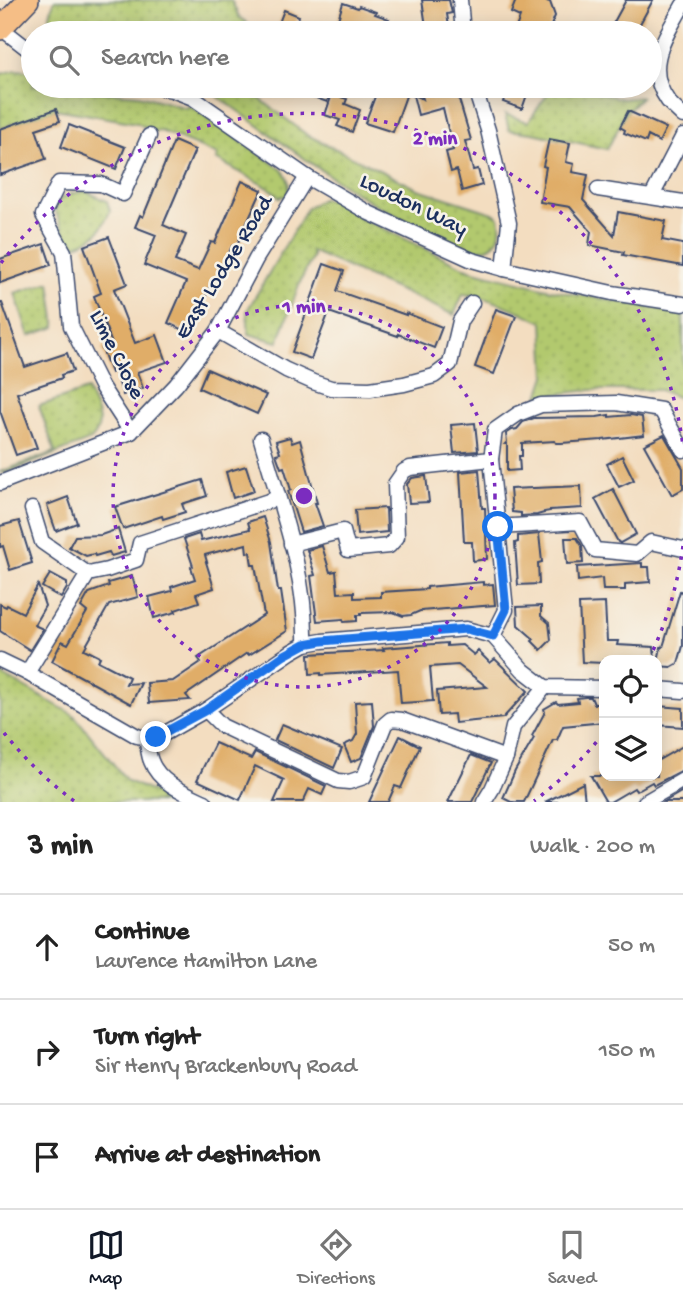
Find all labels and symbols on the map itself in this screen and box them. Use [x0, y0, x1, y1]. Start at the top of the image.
text: 2 min [413, 128, 458, 153]
street label: Loudon Way [355, 168, 471, 244]
street label: East Lodge Road [170, 190, 281, 345]
text: 1 min [282, 296, 326, 321]
street label: Lime Close [82, 306, 151, 405]
centre of rings [292, 484, 316, 508]
route start [482, 511, 513, 542]
route end [140, 721, 171, 752]

